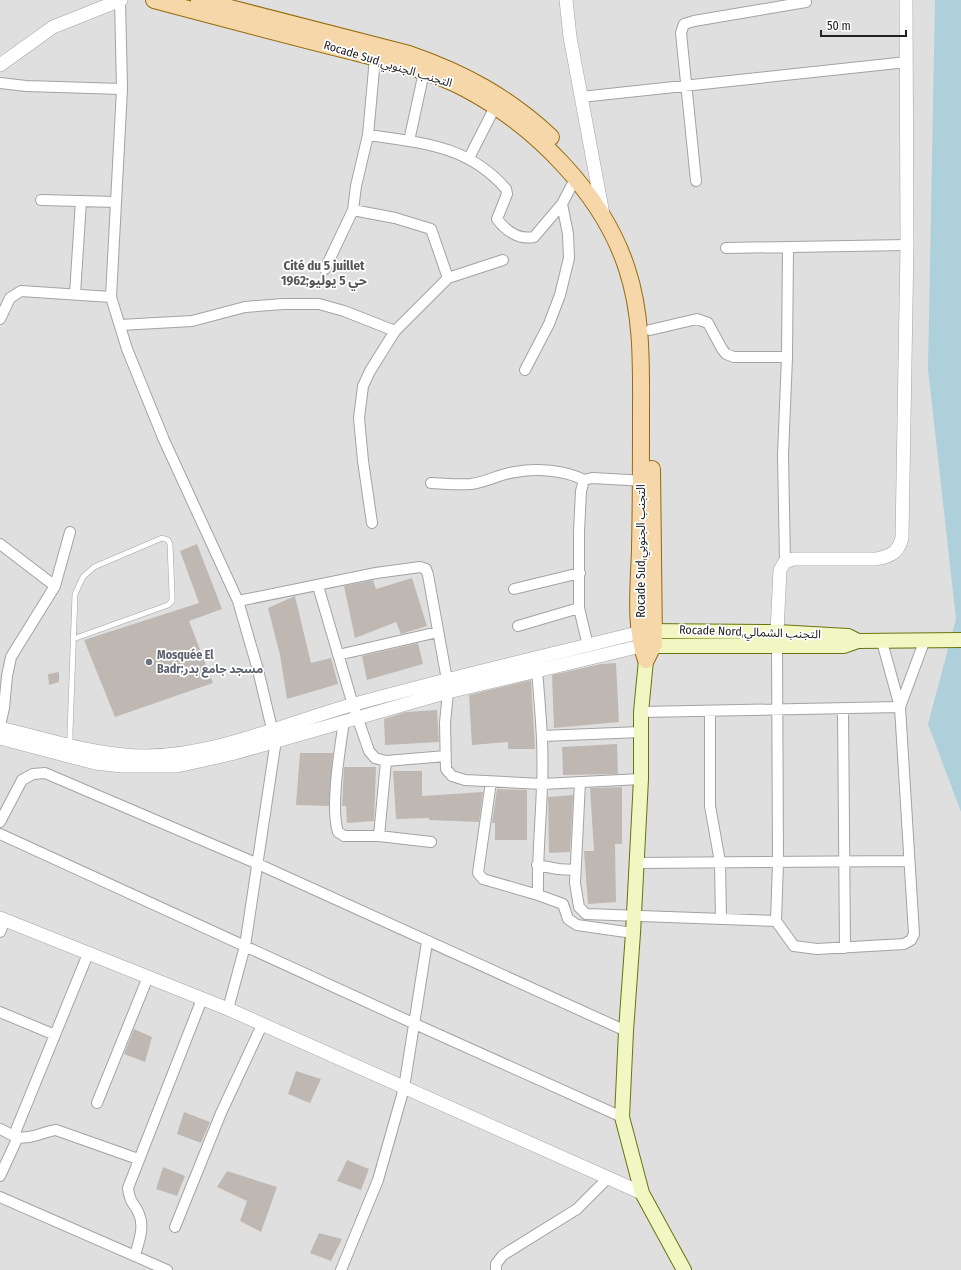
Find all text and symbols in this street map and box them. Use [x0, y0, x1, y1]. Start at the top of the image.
scale bar [821, 12, 906, 38]
text: 50 m [827, 19, 851, 33]
street label: Rocade Sud,التجنب الجنوبي [321, 38, 454, 93]
district label: Cité du 5 juillet 1962;حي 5 يوليو [281, 258, 367, 291]
street label: Rocade Sud,التجنب الجنوبي [634, 484, 651, 618]
street label: Rocade Nord,التجنب الشمالي [679, 623, 821, 644]
place label: Mosquée El Badr;مسجد جامع بدر [157, 648, 263, 678]
marker: Mosquée El Badr;مسجد جامع بدر [144, 657, 154, 667]

